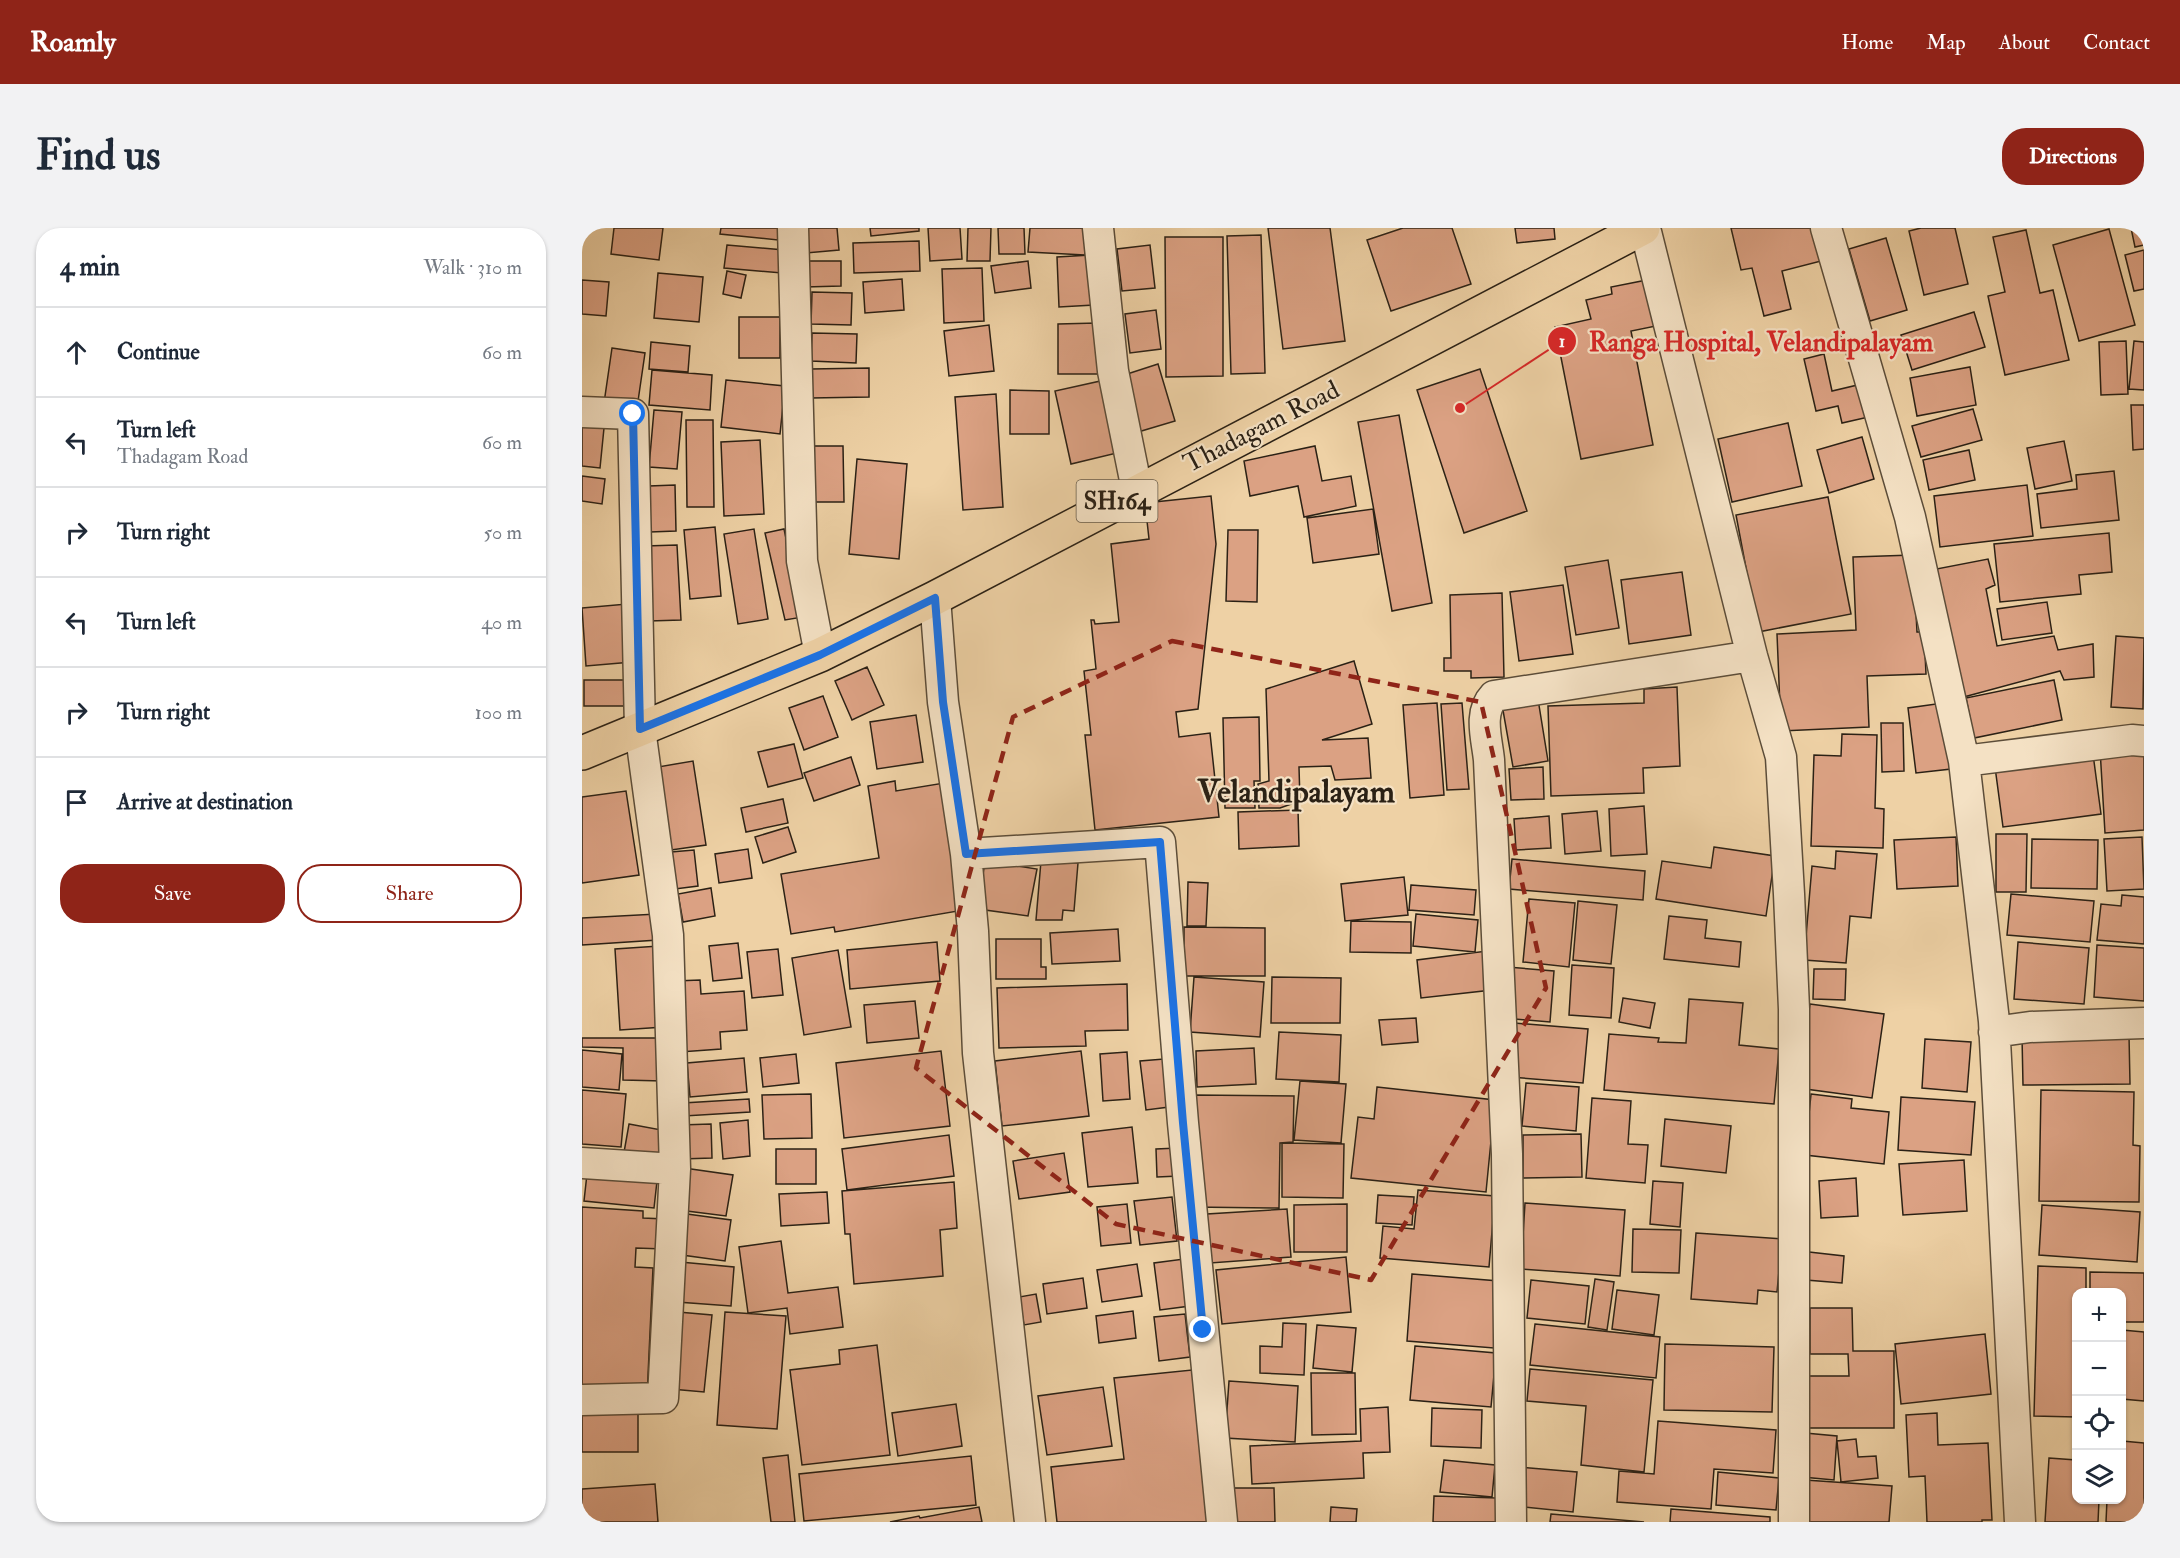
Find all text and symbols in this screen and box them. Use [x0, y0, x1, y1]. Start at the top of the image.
text: Roamly [30, 25, 116, 60]
text: Home [1841, 29, 1893, 56]
text: Map [1926, 29, 1966, 56]
text: About [1999, 29, 2050, 56]
text: Contact [2083, 29, 2150, 56]
button: Directions [2002, 128, 2144, 185]
text: Find us [36, 130, 160, 182]
text: 4 min [60, 251, 120, 283]
text: Walk · 310 m [423, 255, 522, 280]
callout: Ranga Hospital, Velandipalayam [1547, 319, 1945, 364]
text: Ranga Hospital, Velandipalayam [1589, 326, 1934, 360]
text: 1 [1559, 330, 1565, 353]
icon: ahead [60, 336, 93, 369]
text: Continue [117, 338, 200, 366]
text: 60 m [482, 340, 522, 365]
street label: Thadagam Road [1178, 374, 1345, 480]
route start [619, 400, 645, 426]
text: Turn left [117, 416, 196, 444]
icon: left [60, 426, 93, 459]
text: 60 m [482, 430, 522, 455]
text: Thadagam Road [117, 444, 248, 469]
road number: SH164 [1076, 480, 1158, 522]
icon: right [60, 516, 93, 549]
text: Turn right [117, 518, 210, 546]
text: 50 m [483, 520, 522, 545]
icon: left [60, 606, 93, 639]
text: Turn left [117, 608, 196, 636]
text: 40 m [481, 610, 522, 635]
icon: right [60, 696, 93, 729]
text: Turn right [117, 698, 210, 726]
text: 100 m [475, 700, 522, 725]
district label: Velandipalayam [1196, 772, 1395, 812]
icon: arrive [60, 786, 93, 819]
text: Arrive at destination [117, 788, 293, 816]
button: Save [60, 864, 285, 923]
button: Share [297, 864, 522, 923]
map controls [2072, 1288, 2126, 1504]
button: + [2072, 1288, 2126, 1342]
route end [1189, 1316, 1215, 1342]
button: − [2072, 1342, 2126, 1396]
button: locate [2072, 1396, 2126, 1450]
button: layers [2072, 1450, 2126, 1504]

